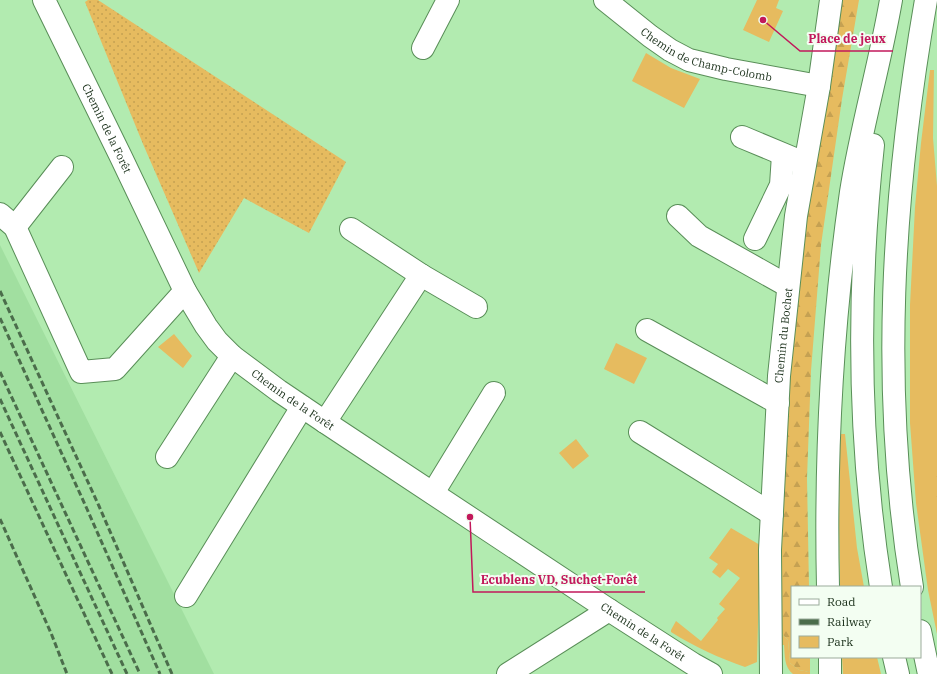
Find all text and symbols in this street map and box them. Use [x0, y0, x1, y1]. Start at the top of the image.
street label: Chemin de Champ-Colomb [638, 24, 774, 84]
callout: Place de jeux [800, 27, 893, 51]
text: Place de jeux [808, 31, 886, 46]
street label: Chemin de la Forêt [79, 81, 135, 176]
street label: Chemin du Bochet [772, 287, 795, 383]
street label: Chemin de la Forêt [249, 366, 337, 433]
callout: Ecublens VD, Suchet-Forêt [473, 568, 645, 592]
text: Ecublens VD, Suchet-Forêt [481, 572, 638, 587]
legend [791, 586, 921, 658]
text: Road [827, 594, 856, 609]
street label: Chemin de la Forêt [598, 599, 688, 664]
text: Railway [827, 614, 872, 629]
text: Park [827, 634, 853, 649]

